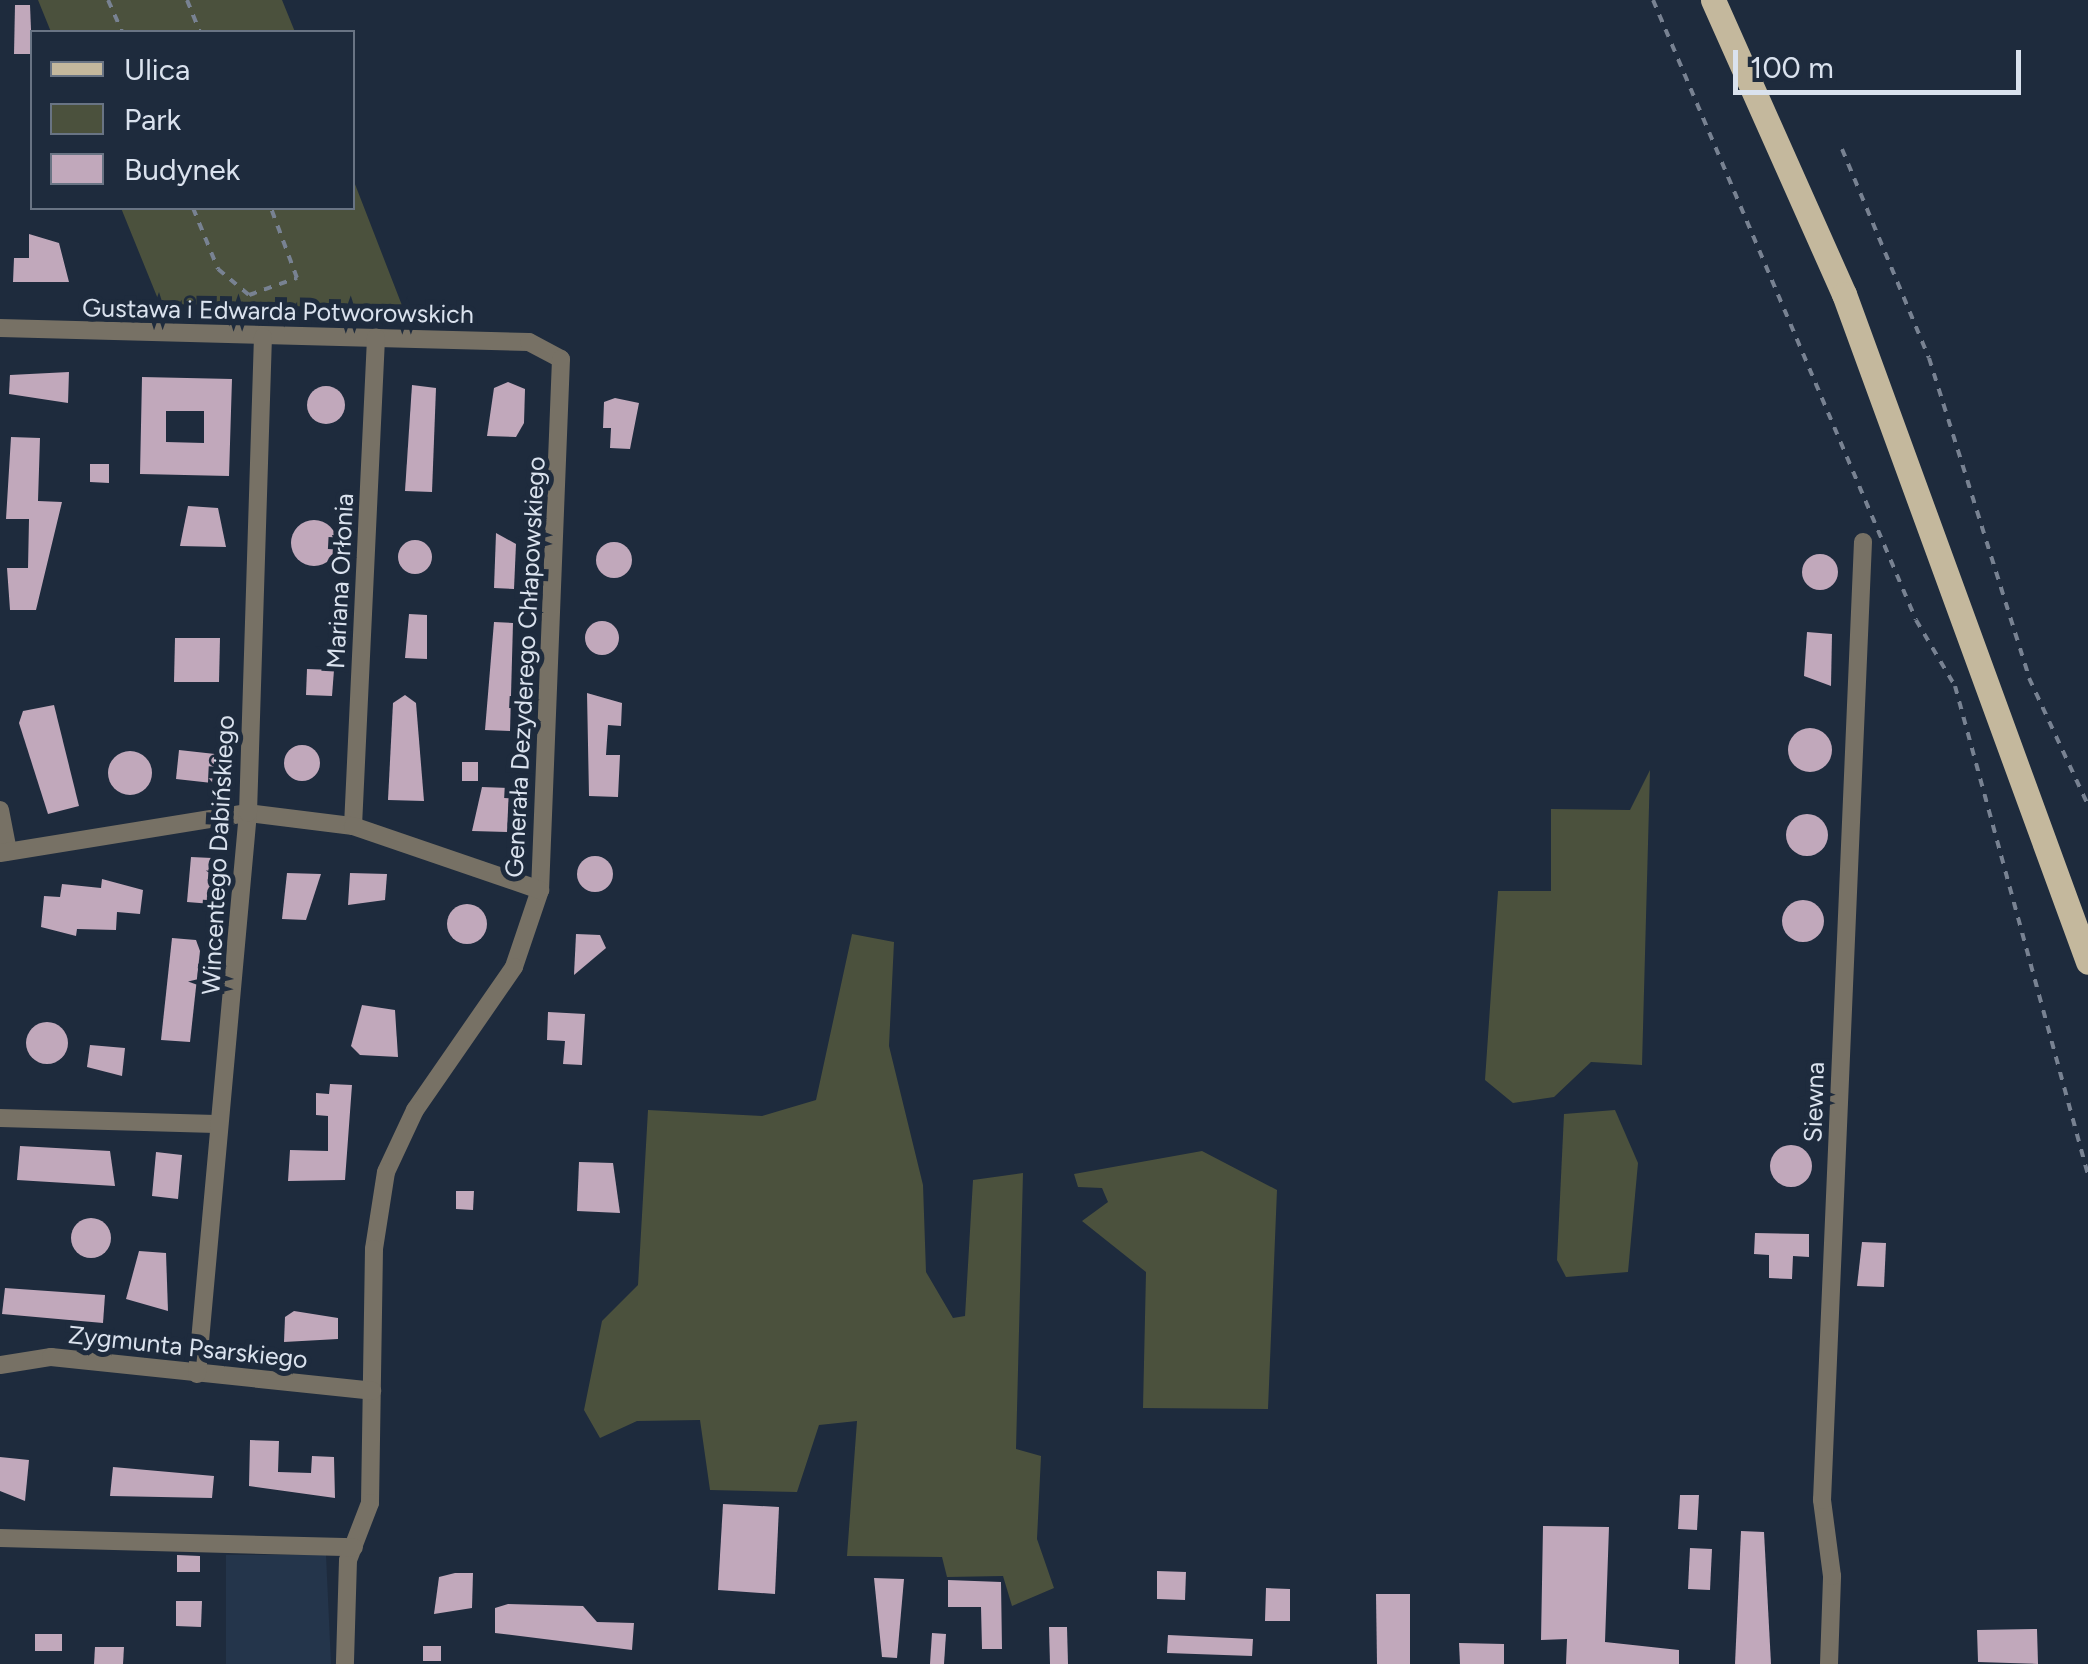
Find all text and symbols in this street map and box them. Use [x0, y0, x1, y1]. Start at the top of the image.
legend [30, 30, 355, 210]
scale bar [1738, 30, 2026, 92]
text: 100 m [1750, 49, 1834, 86]
text: Ulica [124, 51, 190, 88]
text: Park [124, 101, 181, 138]
text: Budynek [124, 151, 240, 188]
street label: Gustawa i Edwarda Potworowskich [82, 293, 474, 329]
street label: Generała Dezyderego Chłapowskiego [499, 456, 551, 878]
street label: Mariana Orłonia [320, 492, 360, 670]
street label: Wincentego Dabińskiego [196, 714, 240, 996]
street label: Siewna [1798, 1061, 1830, 1143]
street label: Zygmunta Psarskiego [67, 1320, 309, 1374]

